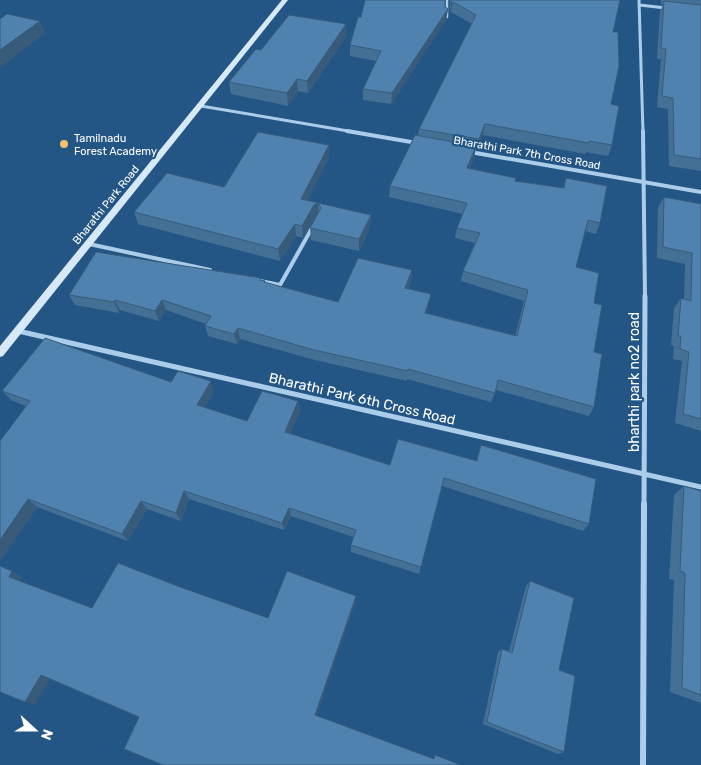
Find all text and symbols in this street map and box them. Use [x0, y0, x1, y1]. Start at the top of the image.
place label: Tamilnadu Forest Academy [74, 132, 157, 158]
street label: Bharathi Park 7th Cross Road [452, 134, 602, 172]
marker: Tamilnadu Forest Academy [58, 138, 70, 150]
street label: Bharathi Park Road [70, 163, 142, 247]
street label: bharthi park no2 road [626, 312, 643, 452]
street label: Bharathi Park 6th Cross Road [267, 369, 457, 429]
north arrow [10, 705, 60, 755]
text: N [37, 727, 56, 742]

